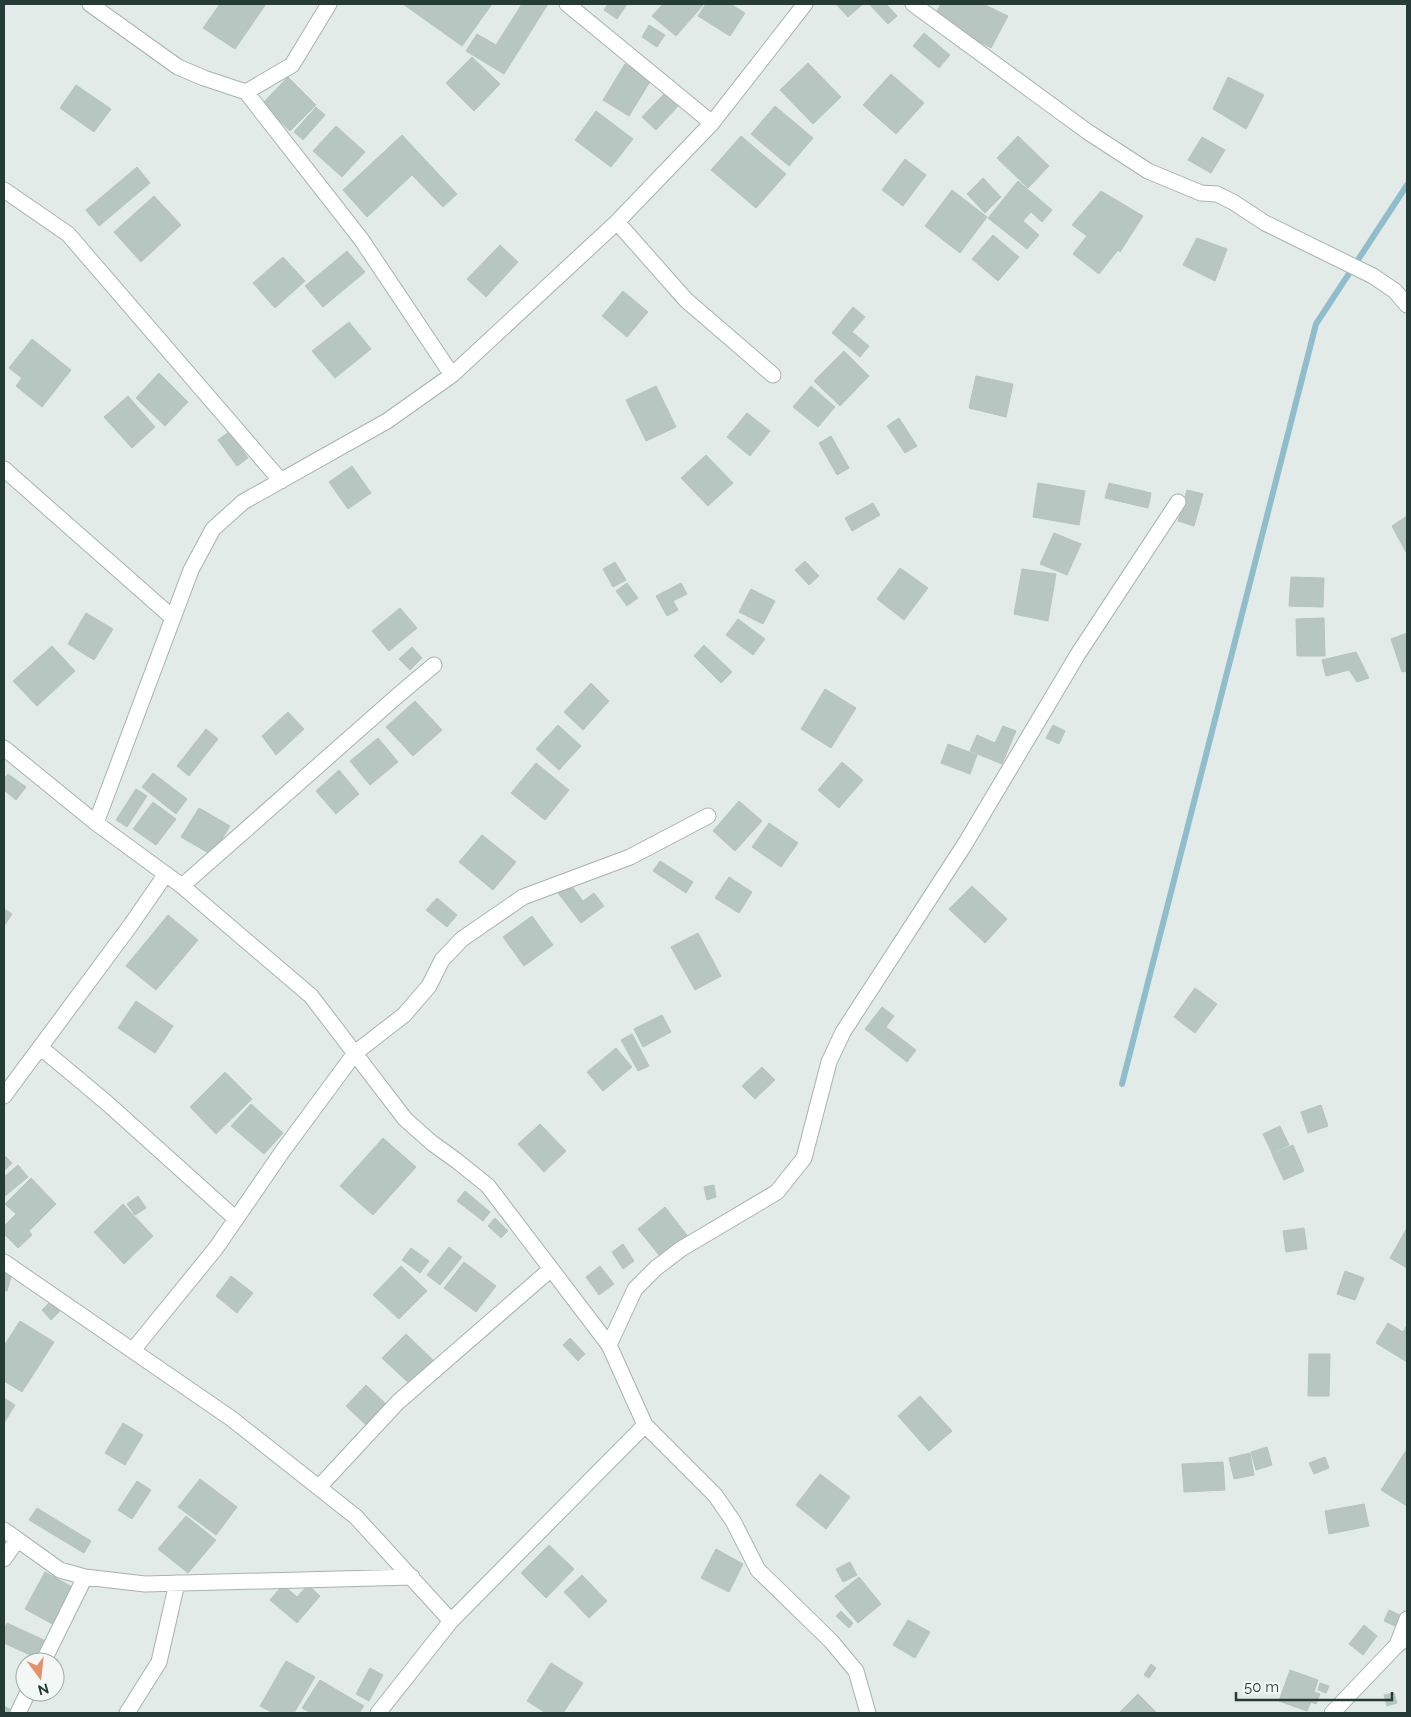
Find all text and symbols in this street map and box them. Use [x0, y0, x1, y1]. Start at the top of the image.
north arrow [15, 1652, 65, 1702]
scale bar [1236, 1670, 1392, 1702]
text: 50 m [1244, 1678, 1279, 1696]
text: N [36, 1680, 51, 1699]

